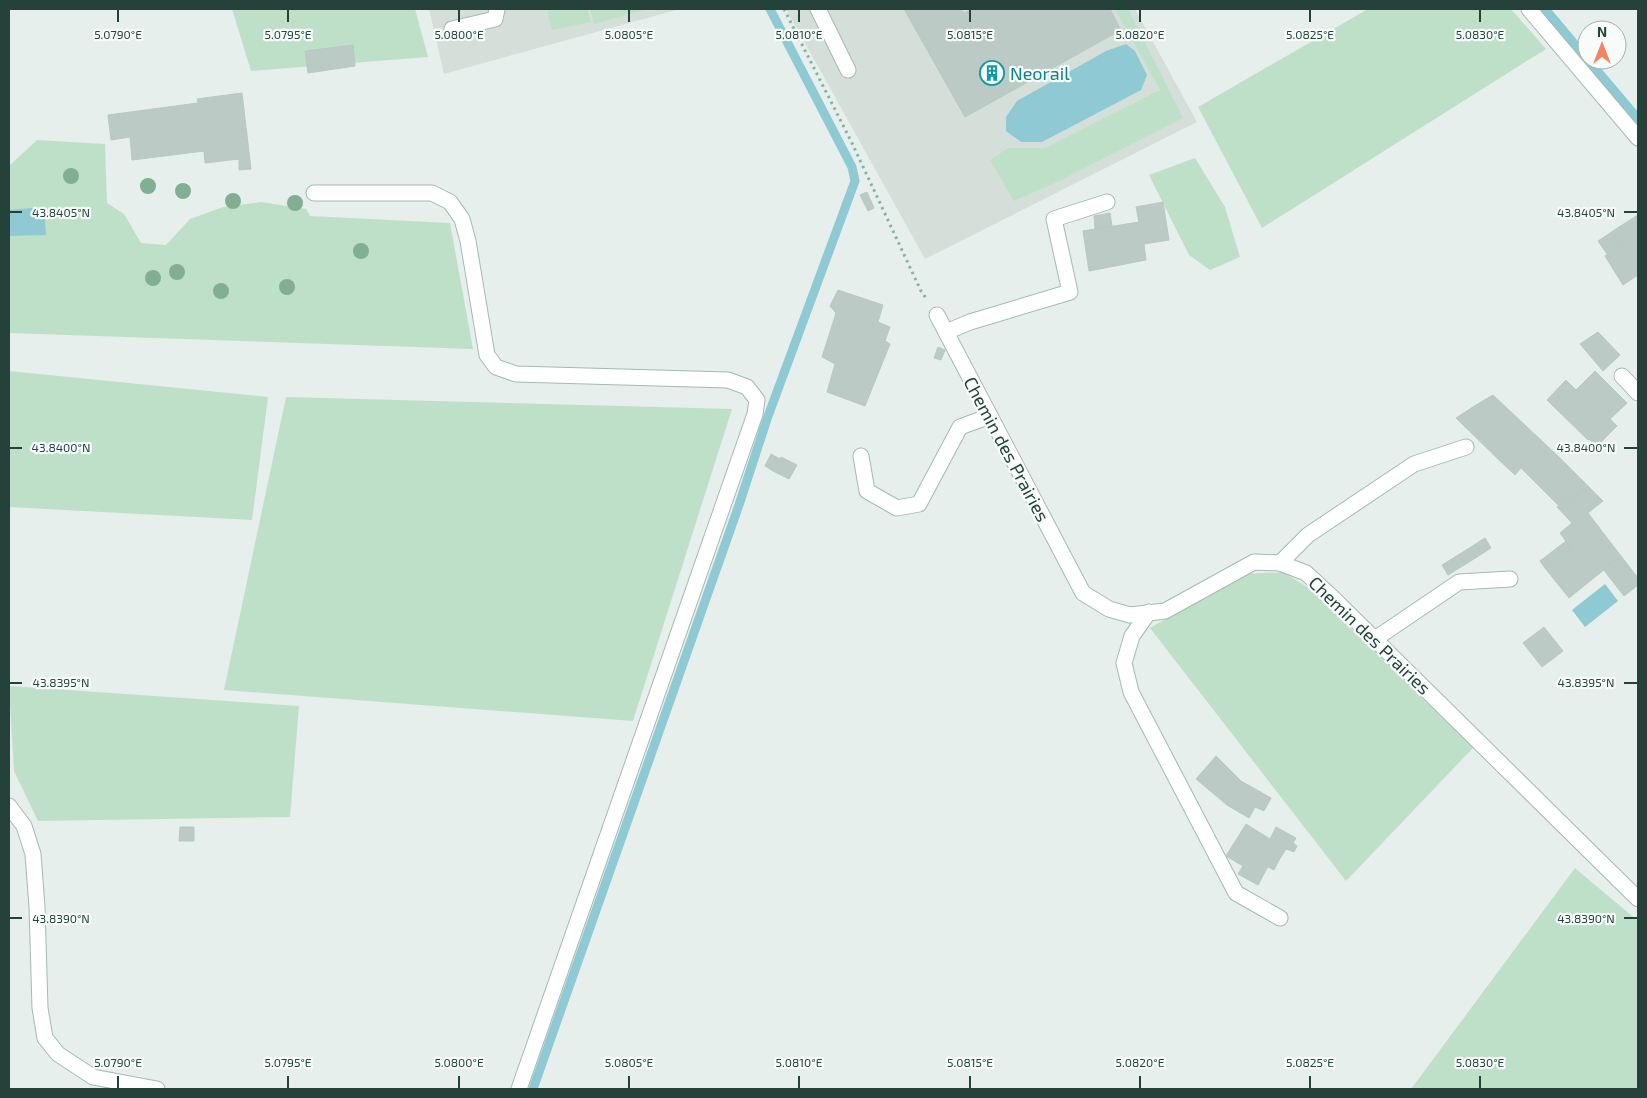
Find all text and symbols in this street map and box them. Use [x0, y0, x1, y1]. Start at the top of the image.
north arrow [1577, 20, 1627, 70]
text: N [1597, 23, 1607, 40]
text: 5.0790°E [94, 27, 142, 41]
text: 5.0795°E [265, 27, 312, 41]
text: 5.0800°E [434, 27, 484, 41]
text: 5.0805°E [605, 27, 653, 41]
text: 5.0810°E [776, 27, 823, 41]
text: 5.0815°E [947, 27, 993, 41]
text: 5.0820°E [1116, 27, 1165, 41]
text: 5.0825°E [1286, 27, 1334, 41]
text: 5.0830°E [1456, 27, 1505, 41]
building icon: Neorail [979, 60, 1005, 86]
place label: Neorail [1010, 62, 1070, 84]
text: 43.8405°N [32, 205, 90, 219]
text: 43.8405°N [1557, 205, 1615, 219]
street label: Chemin des Prairies [960, 373, 1054, 525]
text: 43.8400°N [32, 440, 90, 454]
text: 43.8400°N [1557, 440, 1615, 454]
street label: Chemin des Prairies [1304, 571, 1436, 699]
text: 43.8395°N [33, 675, 89, 689]
text: 43.8395°N [1558, 675, 1614, 689]
text: 43.8390°N [32, 911, 90, 925]
text: 43.8390°N [1557, 911, 1615, 925]
text: 5.0790°E [94, 1055, 142, 1069]
text: 5.0795°E [265, 1055, 312, 1069]
text: 5.0800°E [434, 1055, 484, 1069]
text: 5.0805°E [605, 1055, 653, 1069]
text: 5.0810°E [776, 1055, 823, 1069]
text: 5.0815°E [947, 1055, 993, 1069]
text: 5.0820°E [1116, 1055, 1165, 1069]
text: 5.0825°E [1286, 1055, 1334, 1069]
text: 5.0830°E [1456, 1055, 1505, 1069]

